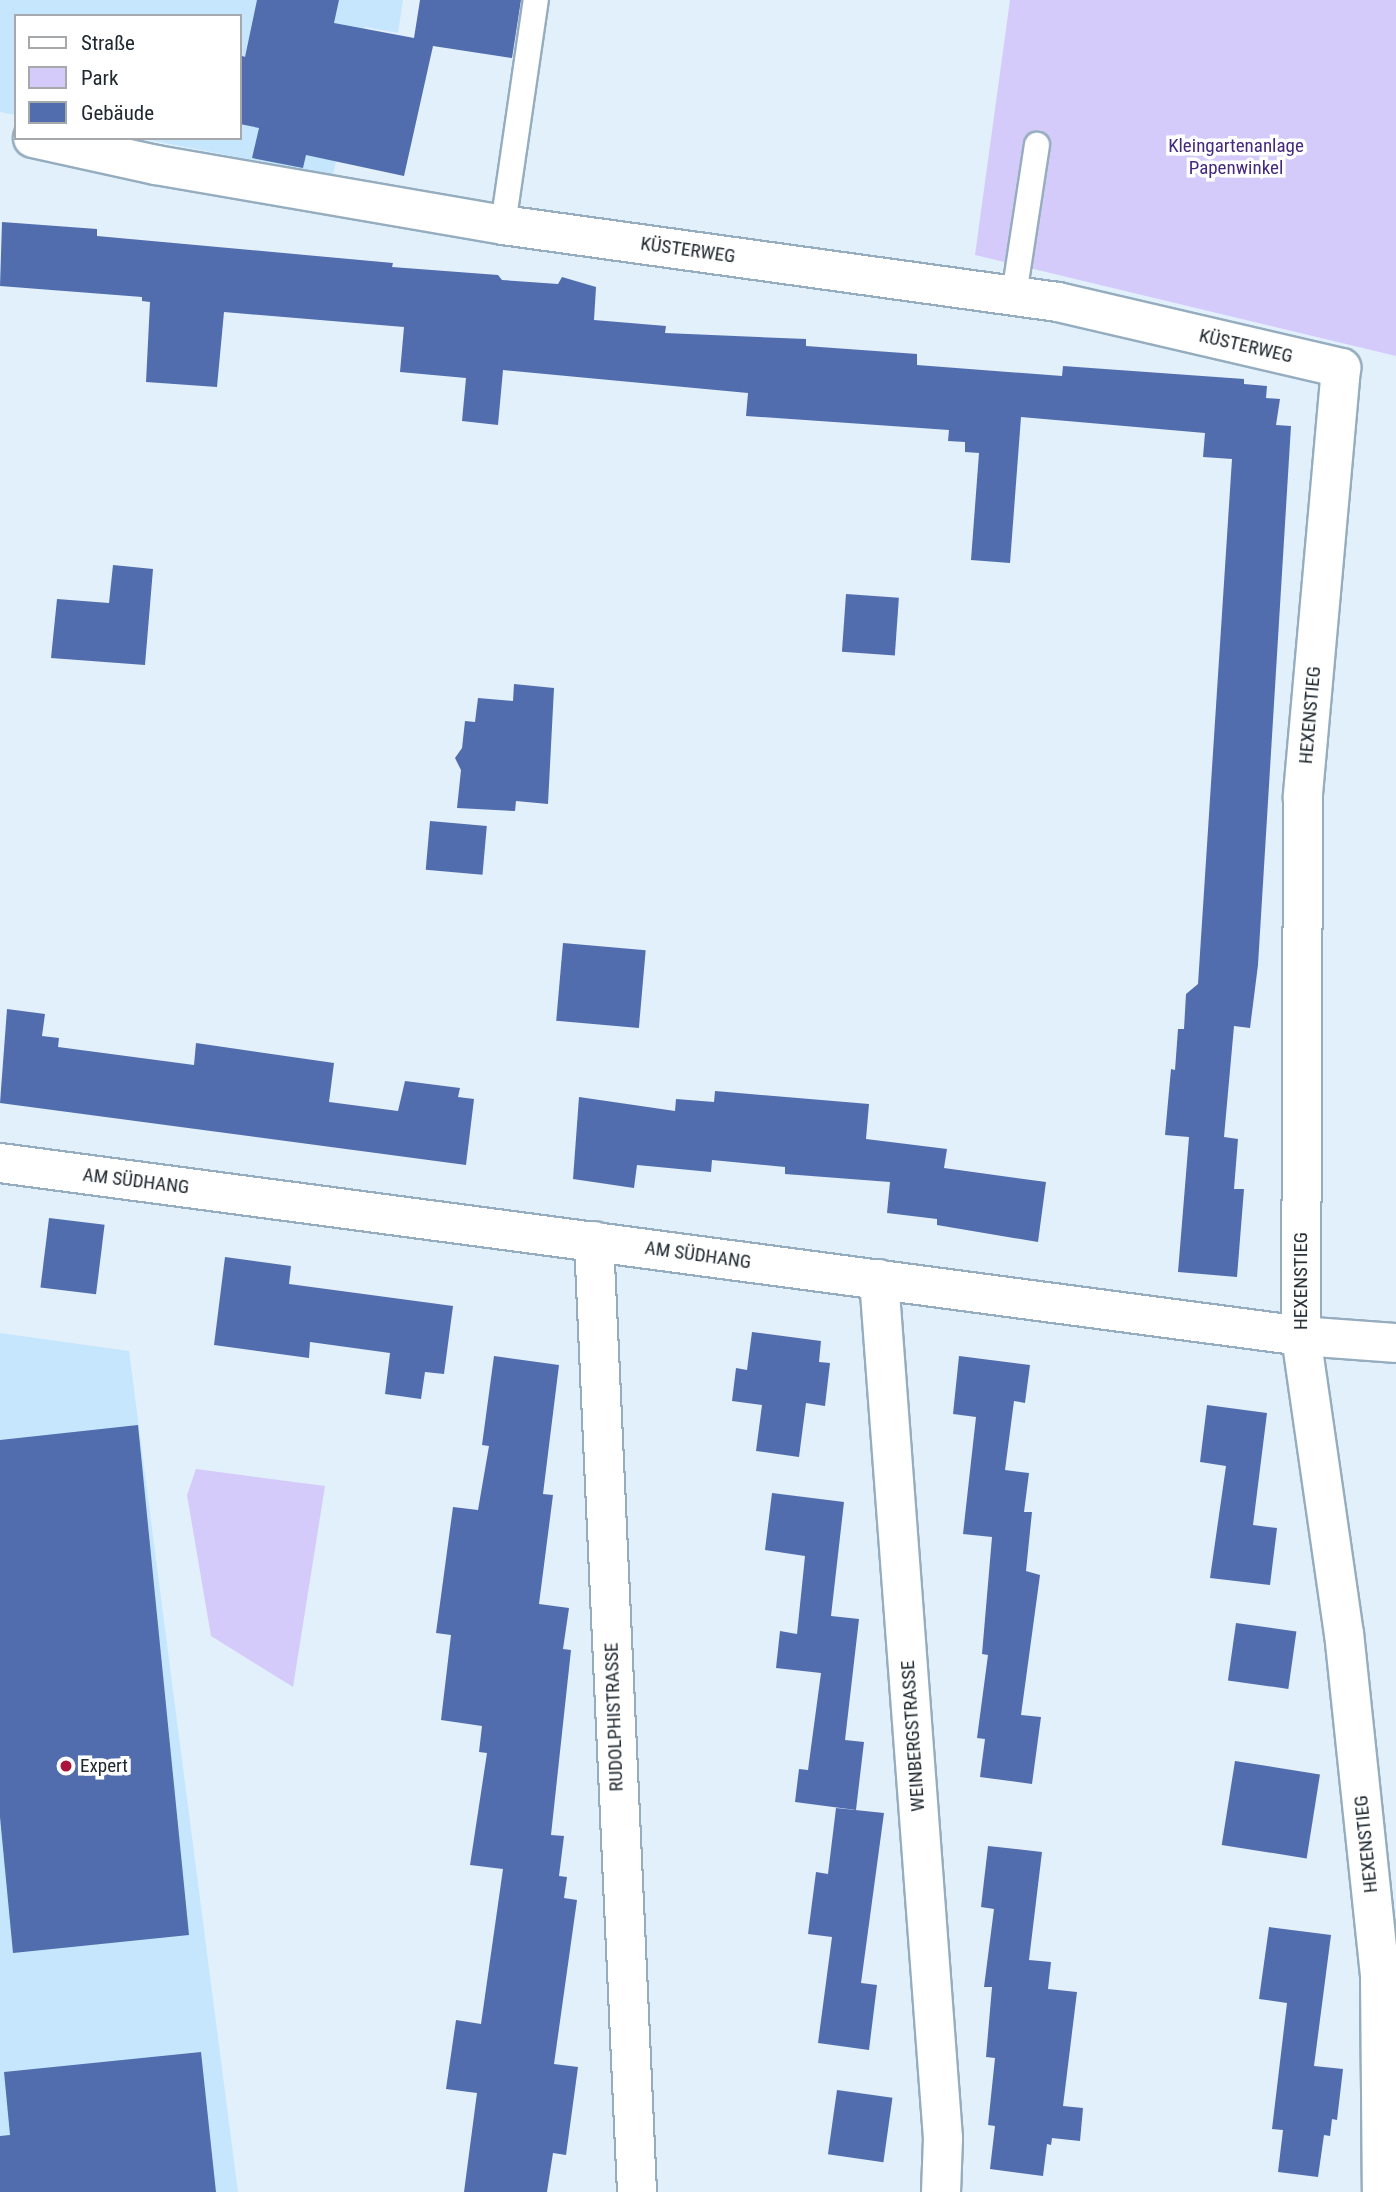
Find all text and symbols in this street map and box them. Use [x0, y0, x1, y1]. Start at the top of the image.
legend [14, 14, 242, 140]
text: Straße [81, 31, 135, 55]
text: Park [81, 66, 118, 90]
text: Gebäude [81, 101, 154, 125]
park label: Kleingartenanlage Papenwinkel [1168, 135, 1304, 179]
street label: KÜSTERWEG [639, 232, 737, 268]
street label: KÜSTERWEG [1197, 324, 1295, 368]
street label: HEXENSTIEG [1294, 665, 1326, 765]
street label: AM SÜDHANG [82, 1163, 190, 1199]
street label: HEXENSTIEG [1290, 1232, 1312, 1330]
street label: AM SÜDHANG [643, 1236, 753, 1274]
street label: RUDOLPHISTRASSE [600, 1642, 628, 1792]
street label: WEINBERGSTRASSE [896, 1660, 930, 1812]
place label: Expert [80, 1755, 128, 1777]
marker: Expert [58, 1758, 74, 1774]
street label: HEXENSTIEG [1350, 1794, 1382, 1894]

